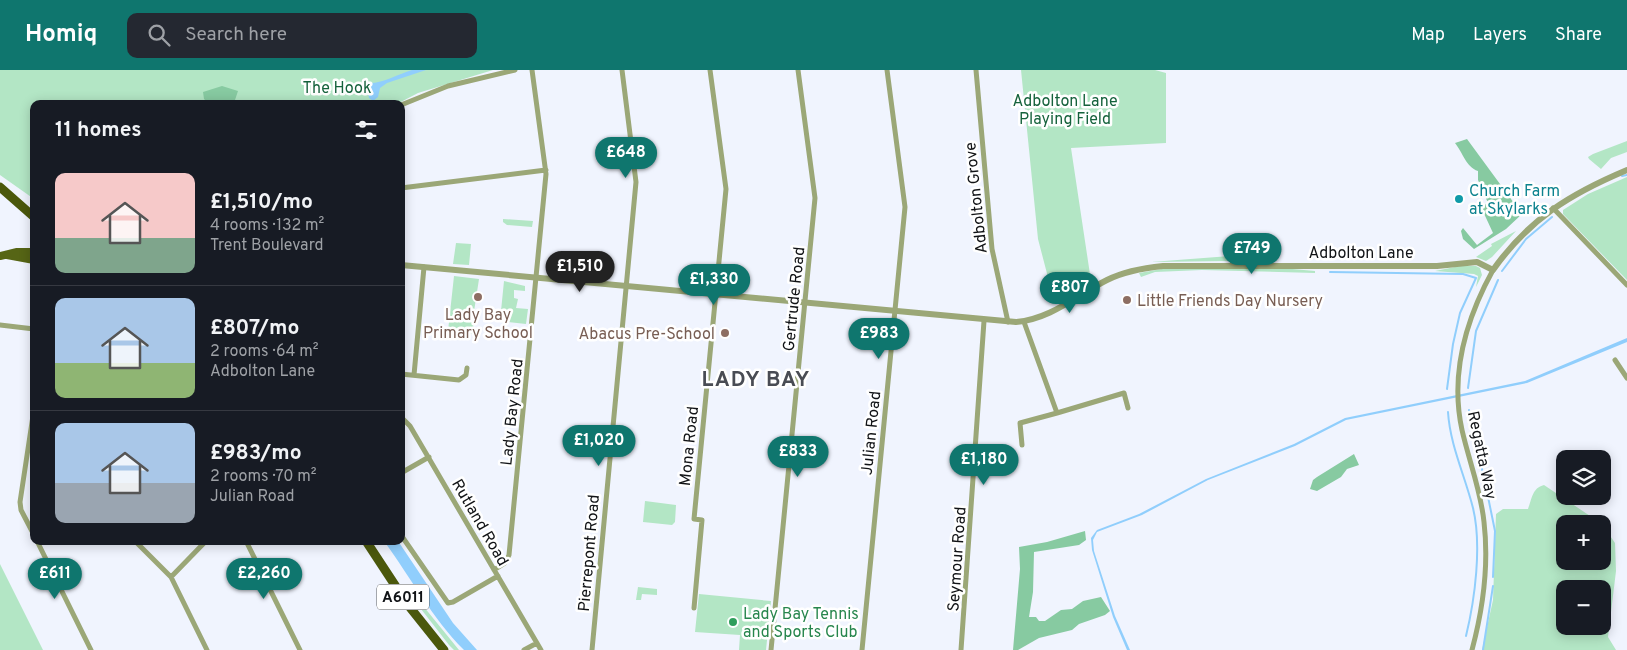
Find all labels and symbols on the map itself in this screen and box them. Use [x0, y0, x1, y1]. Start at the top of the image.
park label: The Hook [303, 79, 371, 99]
park label: Adbolton Lane Playing Field [1013, 92, 1118, 130]
pin: £648 [596, 136, 656, 179]
street label: Adbolton Grove [961, 141, 993, 255]
place label: Church Farm at Skylarks [1469, 182, 1560, 220]
marker: Church Farm at Skylarks [1453, 193, 1465, 205]
pin: £749 [1222, 232, 1282, 275]
street label: Adbolton Lane [1309, 244, 1414, 264]
street label: Gertrude Road [780, 246, 810, 352]
pin: £1,510 [539, 250, 621, 293]
pin: £1,330 [673, 264, 755, 306]
pin: £807 [1040, 272, 1100, 314]
marker: Lady Bay Primary School [472, 291, 484, 303]
place label: Little Friends Day Nursery [1137, 292, 1323, 312]
marker: Little Friends Day Nursery [1121, 294, 1133, 306]
place label: Lady Bay Primary School [423, 306, 533, 344]
pin: £983 [849, 318, 909, 360]
place label: Abacus Pre-School [578, 325, 715, 345]
marker: Abacus Pre-School [719, 327, 731, 339]
street label: Lady Bay Road [497, 358, 529, 467]
district label: LADY BAY [702, 367, 810, 394]
street label: Julian Road [858, 390, 886, 476]
street label: Mona Road [676, 405, 704, 487]
street label: Regatta Way [1462, 409, 1500, 501]
pin: £1,020 [558, 424, 640, 467]
pin: £833 [768, 436, 828, 478]
pin: £1,180 [943, 444, 1025, 486]
street label: Rutland Road [446, 476, 512, 570]
street label: Pierrepont Road [575, 494, 605, 613]
street label: Seymour Road [944, 506, 972, 612]
pin: £611 [25, 558, 85, 600]
pin: £2,260 [223, 558, 305, 600]
road number: A6011 [377, 584, 429, 610]
place label: Lady Bay Tennis and Sports Club [743, 605, 859, 643]
marker: Lady Bay Tennis and Sports Club [727, 616, 739, 628]

